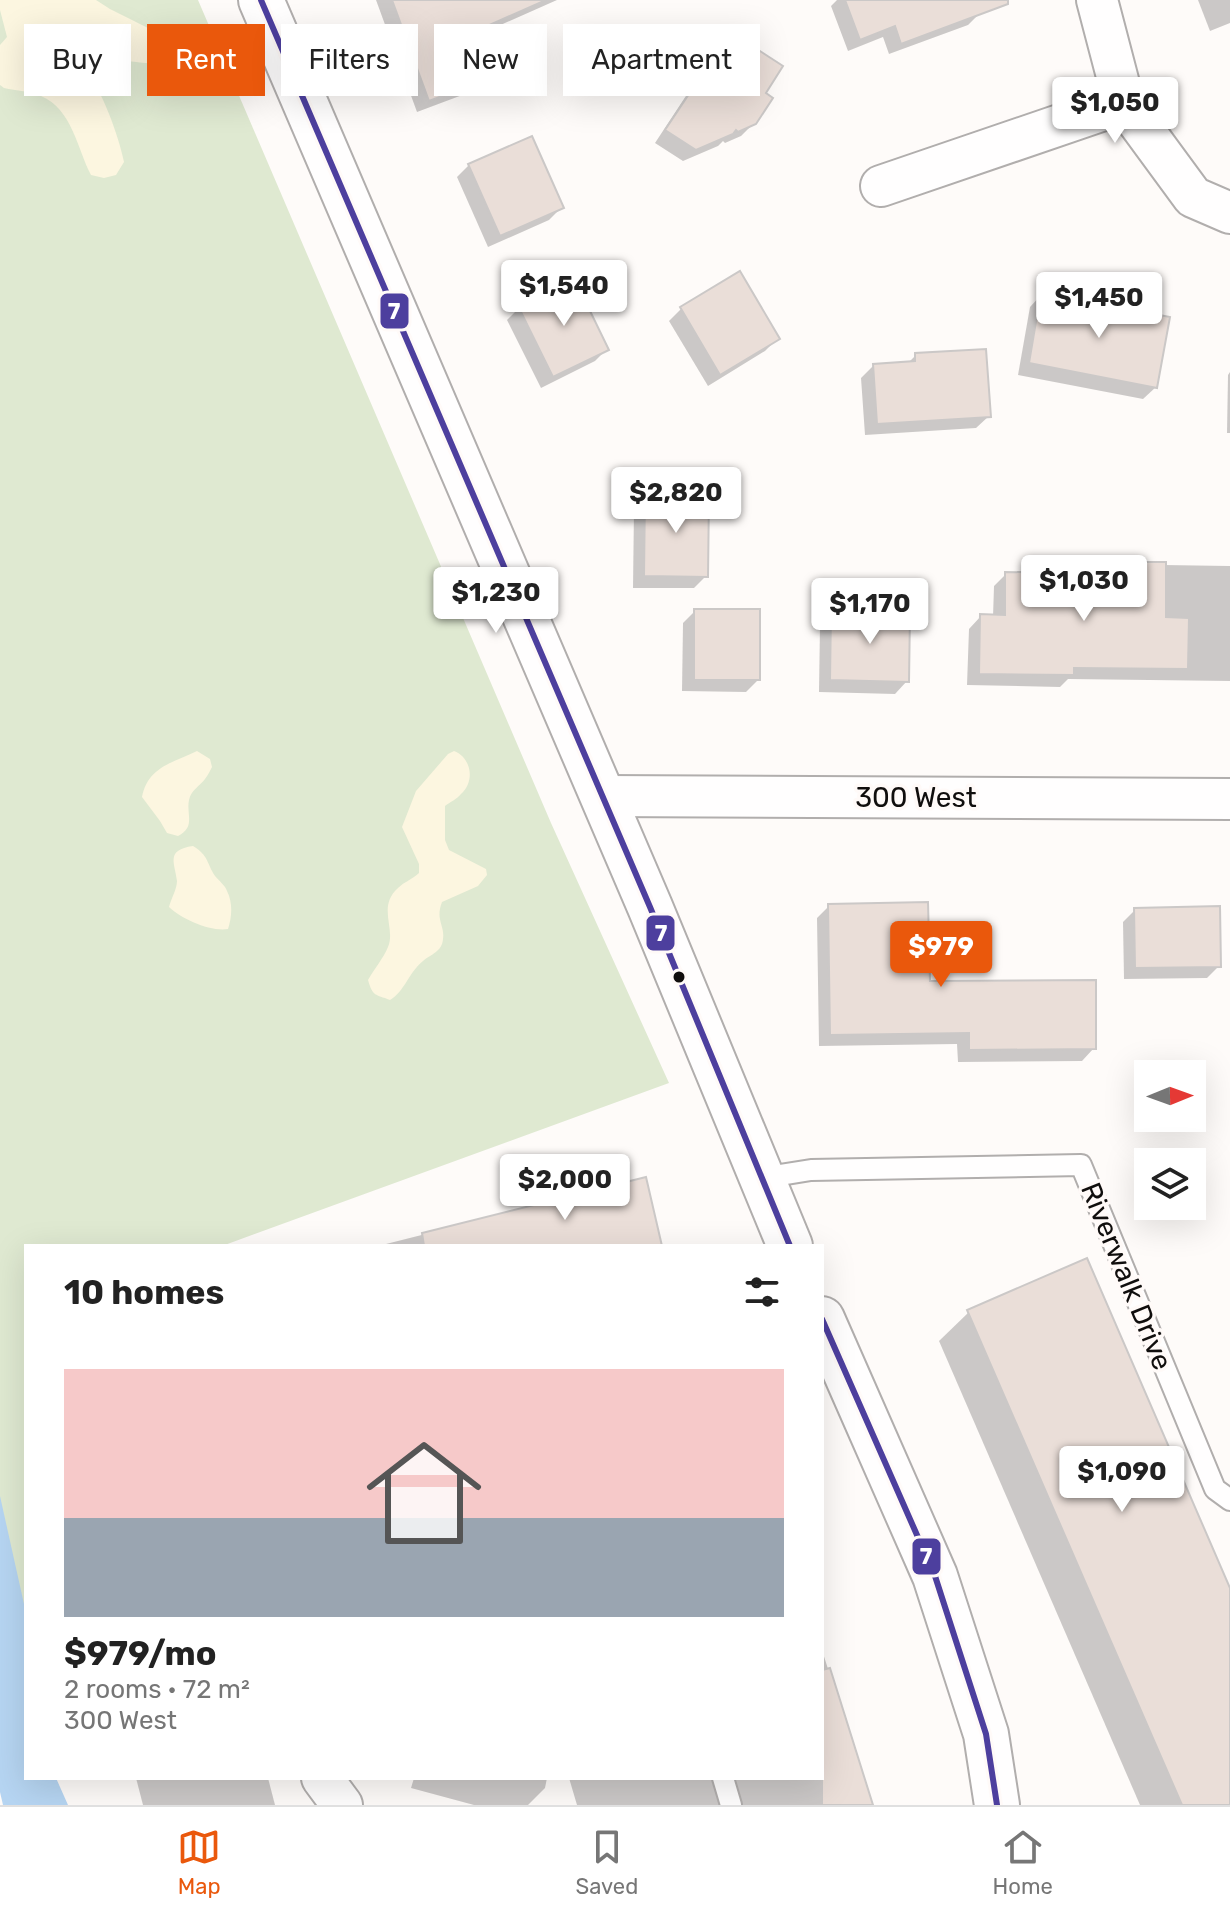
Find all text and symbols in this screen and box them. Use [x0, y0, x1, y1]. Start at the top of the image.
chip: Buy [24, 24, 131, 96]
chip: Rent [147, 24, 265, 96]
chip: Filters [281, 24, 418, 96]
chip: New [434, 24, 547, 96]
chip: Apartment [563, 24, 760, 96]
pin: $1,050 [1050, 77, 1180, 145]
text: $1,050 [1070, 87, 1160, 118]
pin: $1,540 [499, 260, 629, 328]
text: $1,540 [519, 270, 609, 301]
pin: $1,450 [1034, 272, 1164, 340]
text: $1,450 [1054, 282, 1144, 313]
line badge: 7 [379, 292, 410, 330]
text: 7 [388, 298, 401, 325]
pin: $2,820 [611, 467, 741, 535]
text: $2,820 [629, 477, 723, 508]
pin: $1,030 [1019, 555, 1149, 623]
text: $1,030 [1039, 565, 1129, 596]
pin: $1,230 [431, 567, 561, 635]
text: $1,230 [451, 577, 541, 608]
pin: $1,170 [805, 578, 935, 646]
text: $1,170 [829, 588, 911, 619]
street label: 300 West [855, 781, 977, 814]
line badge: 7 [645, 914, 676, 952]
text: 7 [655, 920, 668, 947]
pin: $979 [894, 921, 988, 989]
text: $979 [908, 931, 974, 962]
unlabelled marker [671, 969, 687, 985]
north arrow [1134, 1060, 1206, 1132]
map controls [1134, 1060, 1206, 1220]
button: layers [1134, 1148, 1206, 1220]
pin: $2,000 [500, 1154, 630, 1222]
text: $2,000 [518, 1164, 612, 1195]
street label: Riverwalk Drive [1074, 1178, 1179, 1375]
icon: filters [740, 1270, 784, 1314]
text: 10 homes [64, 1272, 224, 1313]
icon: home [352, 1421, 496, 1565]
pin: $1,090 [1057, 1446, 1187, 1514]
text: $1,090 [1077, 1456, 1167, 1487]
line badge: 7 [911, 1537, 942, 1576]
text: 7 [920, 1543, 933, 1570]
text: $979/mo [64, 1633, 217, 1674]
text: 2 rooms · 72 m² [64, 1674, 250, 1705]
text: 300 West [64, 1705, 177, 1736]
tab: Map [177, 1825, 221, 1900]
tab: Saved [575, 1825, 638, 1900]
tab: Home [993, 1825, 1053, 1900]

